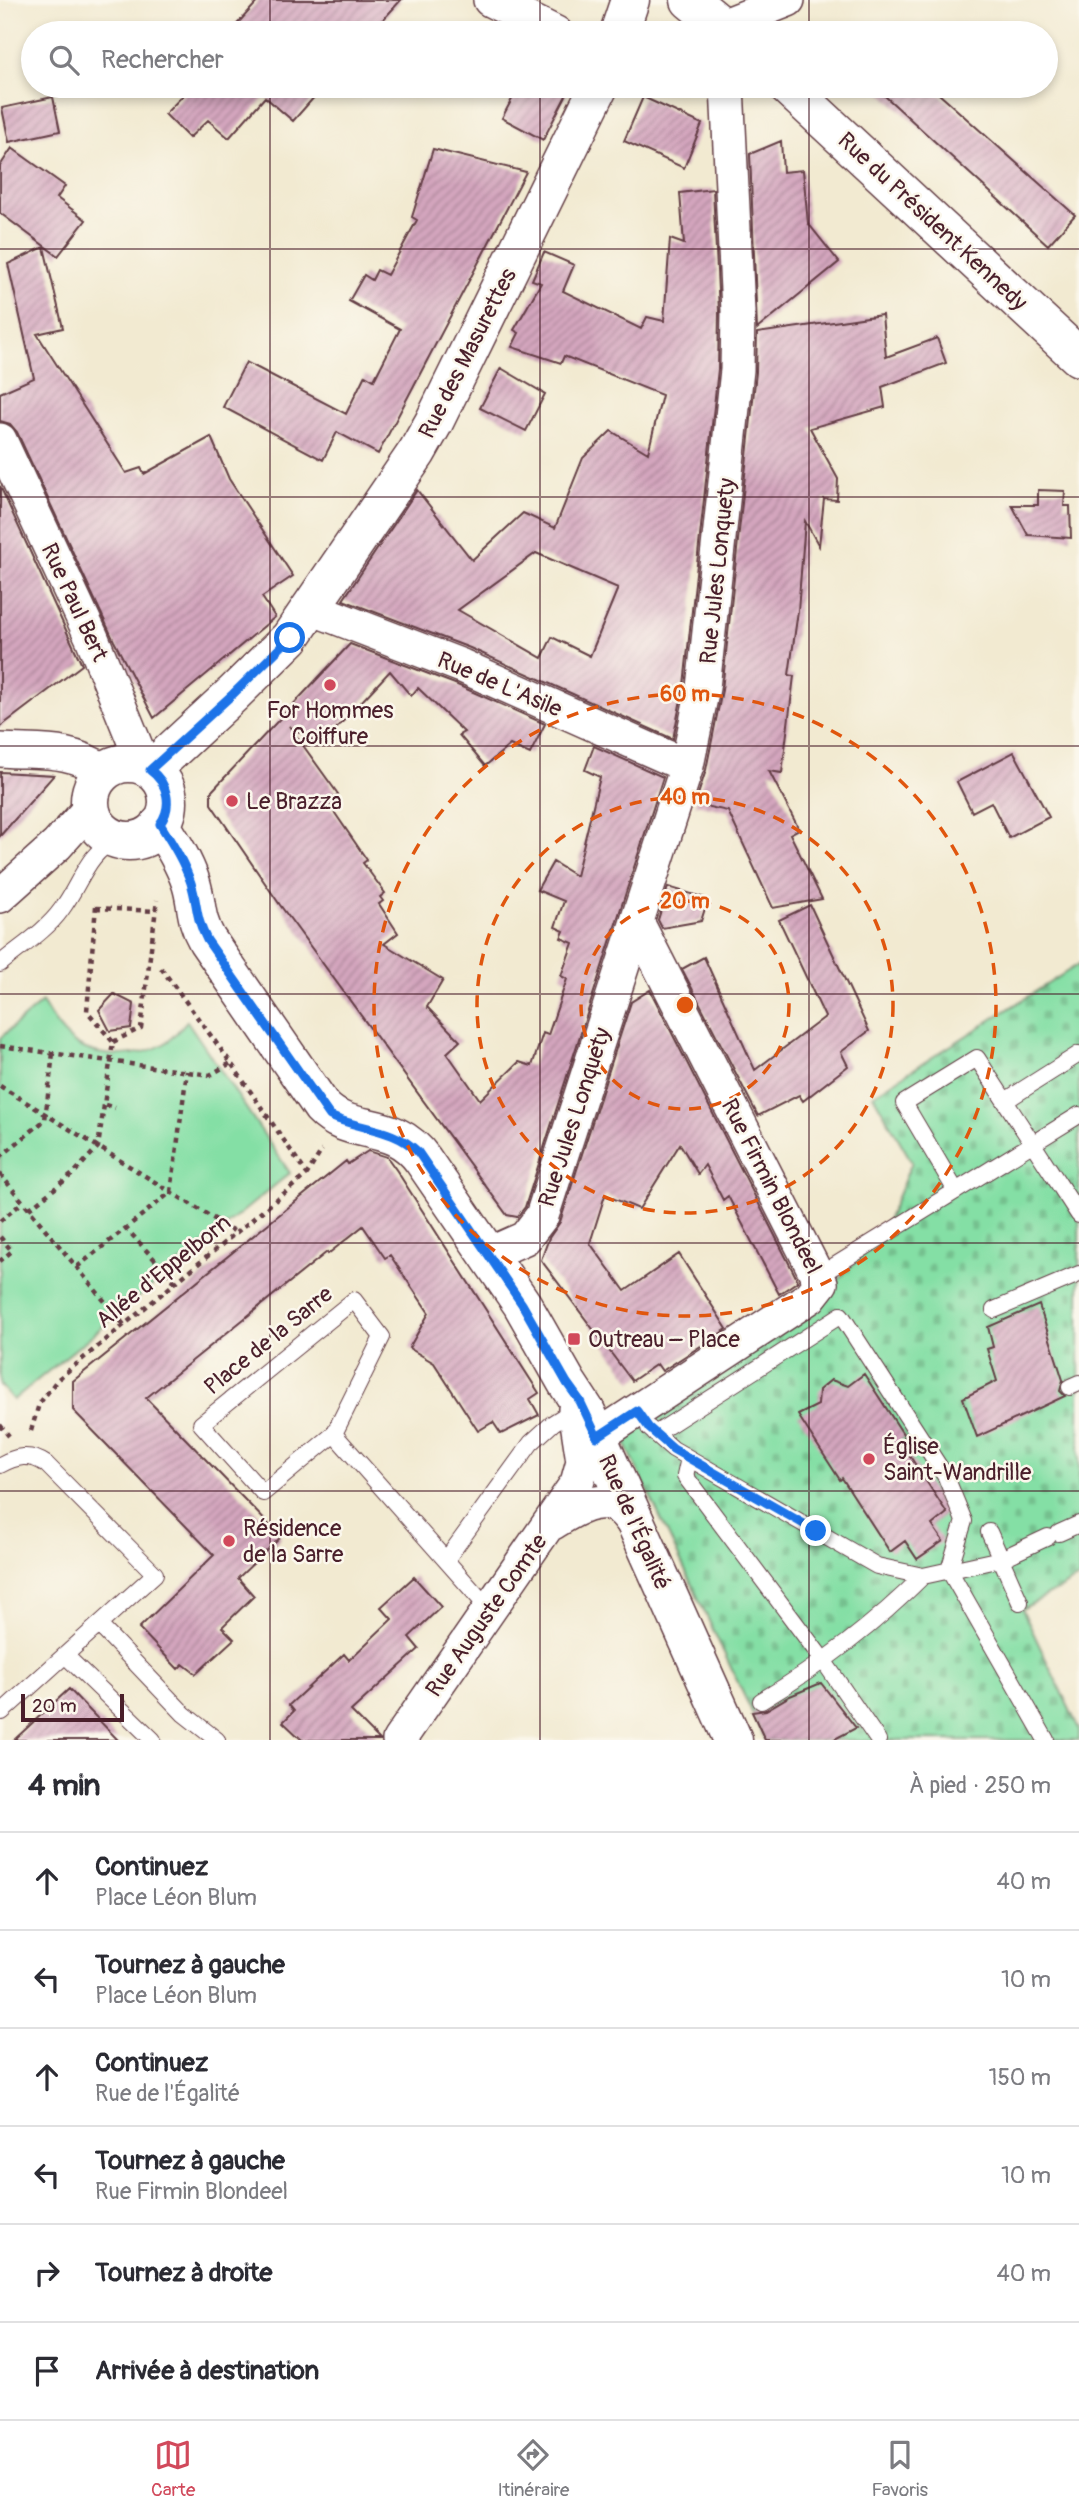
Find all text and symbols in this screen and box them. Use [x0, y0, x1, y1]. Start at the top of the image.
search box [21, 21, 1058, 98]
icon: search [45, 41, 83, 79]
text: Rechercher [101, 44, 224, 76]
street label: Rue du Président Kennedy [832, 126, 1034, 317]
street label: Rue des Masurettes [412, 263, 523, 443]
street label: Rue Jules Lonquety [693, 476, 742, 665]
street label: Rue Paul Bert [35, 538, 115, 667]
route start [274, 622, 305, 653]
street label: Rue de L'Asile [433, 645, 567, 724]
marker: For Hommes Coiffure [322, 677, 338, 693]
text: 60 m [660, 681, 710, 708]
place label: For Hommes Coiffure [267, 696, 393, 751]
text: 40 m [660, 784, 710, 811]
place label: Le Brazza [246, 787, 342, 816]
marker: Le Brazza [224, 793, 240, 809]
text: 20 m [660, 888, 710, 915]
centre of rings [673, 993, 697, 1017]
street label: Rue Jules Lonquety [532, 1024, 617, 1210]
street label: Rue Firmin Blondeel [715, 1094, 828, 1279]
street label: Allée d'Eppelborn [90, 1208, 237, 1335]
street label: Place de la Sarre [198, 1279, 339, 1401]
place label: Outreau – Place [588, 1325, 740, 1354]
marker: Outreau – Place [566, 1331, 582, 1347]
place label: Église Saint-Wandrille [883, 1432, 1032, 1487]
street label: Rue de l'Égalité [592, 1450, 677, 1594]
marker: Église Saint-Wandrille [861, 1451, 877, 1467]
place label: Résidence de la Sarre [243, 1514, 344, 1569]
route end [800, 1515, 831, 1546]
street label: Rue Auguste Comte [419, 1528, 554, 1703]
marker: Résidence de la Sarre [221, 1533, 237, 1549]
scale bar [21, 1691, 124, 1723]
text: 20 m [32, 1694, 77, 1718]
text: 4 min [28, 1767, 101, 1804]
text: À pied · 250 m [909, 1771, 1051, 1800]
text: Continuez [95, 1851, 208, 1883]
icon: ahead [28, 1862, 66, 1900]
text: 40 m [997, 1867, 1051, 1896]
text: Place Léon Blum [95, 1883, 257, 1912]
text: Tournez à gauche [95, 1949, 285, 1981]
icon: left [28, 1960, 66, 1998]
text: 10 m [1001, 1965, 1051, 1994]
text: Place Léon Blum [95, 1981, 257, 2010]
text: Continuez [95, 2047, 208, 2079]
icon: ahead [28, 2058, 66, 2096]
text: 150 m [988, 2063, 1051, 2092]
text: Rue de l'Égalité [95, 2079, 240, 2108]
text: Tournez à gauche [95, 2145, 285, 2177]
icon: left [28, 2156, 66, 2194]
text: 10 m [1001, 2161, 1051, 2190]
text: Rue Firmin Blondeel [95, 2177, 288, 2206]
icon: right [28, 2254, 66, 2292]
text: Tournez à droite [95, 2257, 272, 2289]
text: 40 m [997, 2259, 1051, 2288]
icon: arrive [28, 2352, 66, 2390]
text: Arrivée à destination [95, 2355, 319, 2387]
tab: Carte [151, 2436, 195, 2502]
tab: Itinéraire [497, 2436, 569, 2502]
tab: Favoris [871, 2436, 928, 2502]

